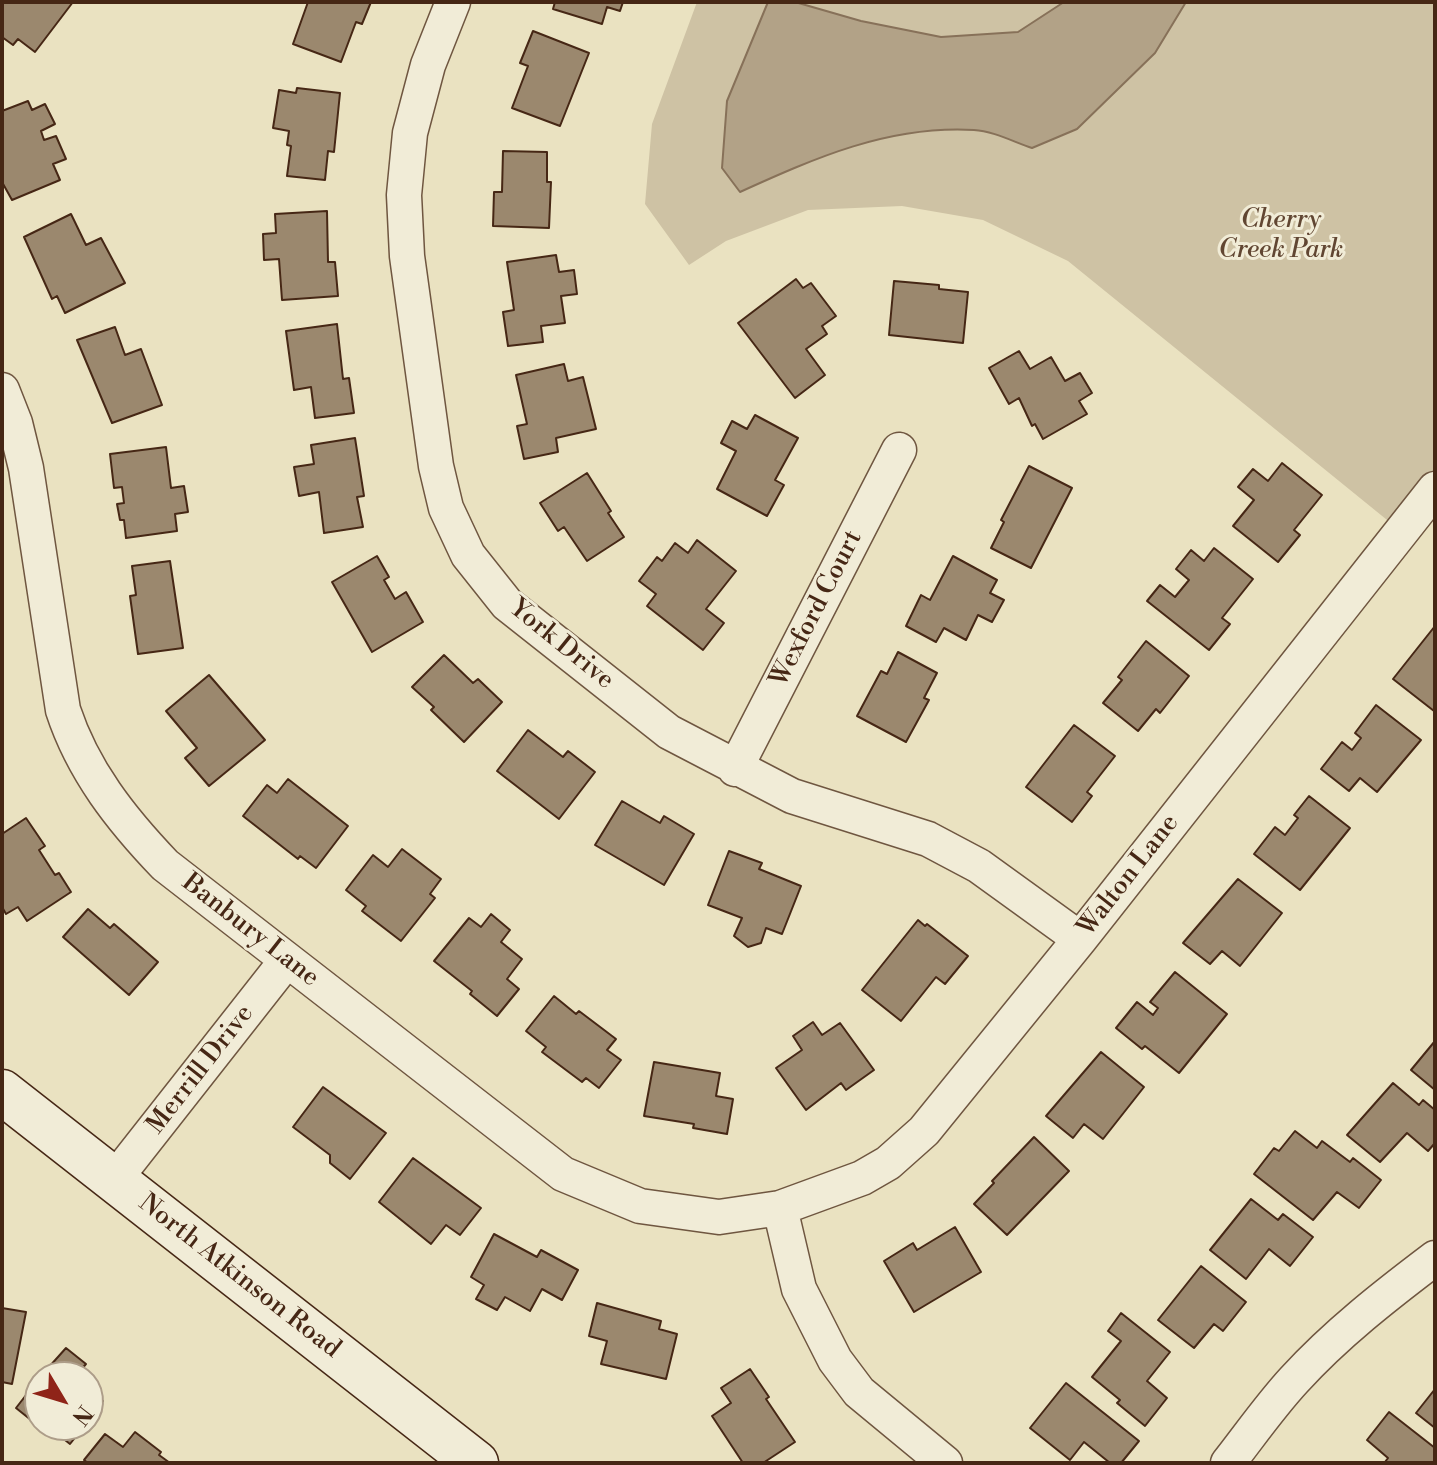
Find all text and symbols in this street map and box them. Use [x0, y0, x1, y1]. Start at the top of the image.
park label: Cherry Creek Park [1219, 205, 1343, 266]
street label: Wexford Court [764, 526, 870, 692]
street label: York Drive [502, 593, 620, 697]
street label: Walton Lane [1072, 809, 1186, 943]
street label: Banbury Lane [175, 868, 325, 994]
street label: Merrill Drive [141, 999, 261, 1141]
street label: North Atkinson Road [132, 1188, 346, 1366]
north arrow [24, 1361, 104, 1441]
text: N [66, 1400, 98, 1430]

